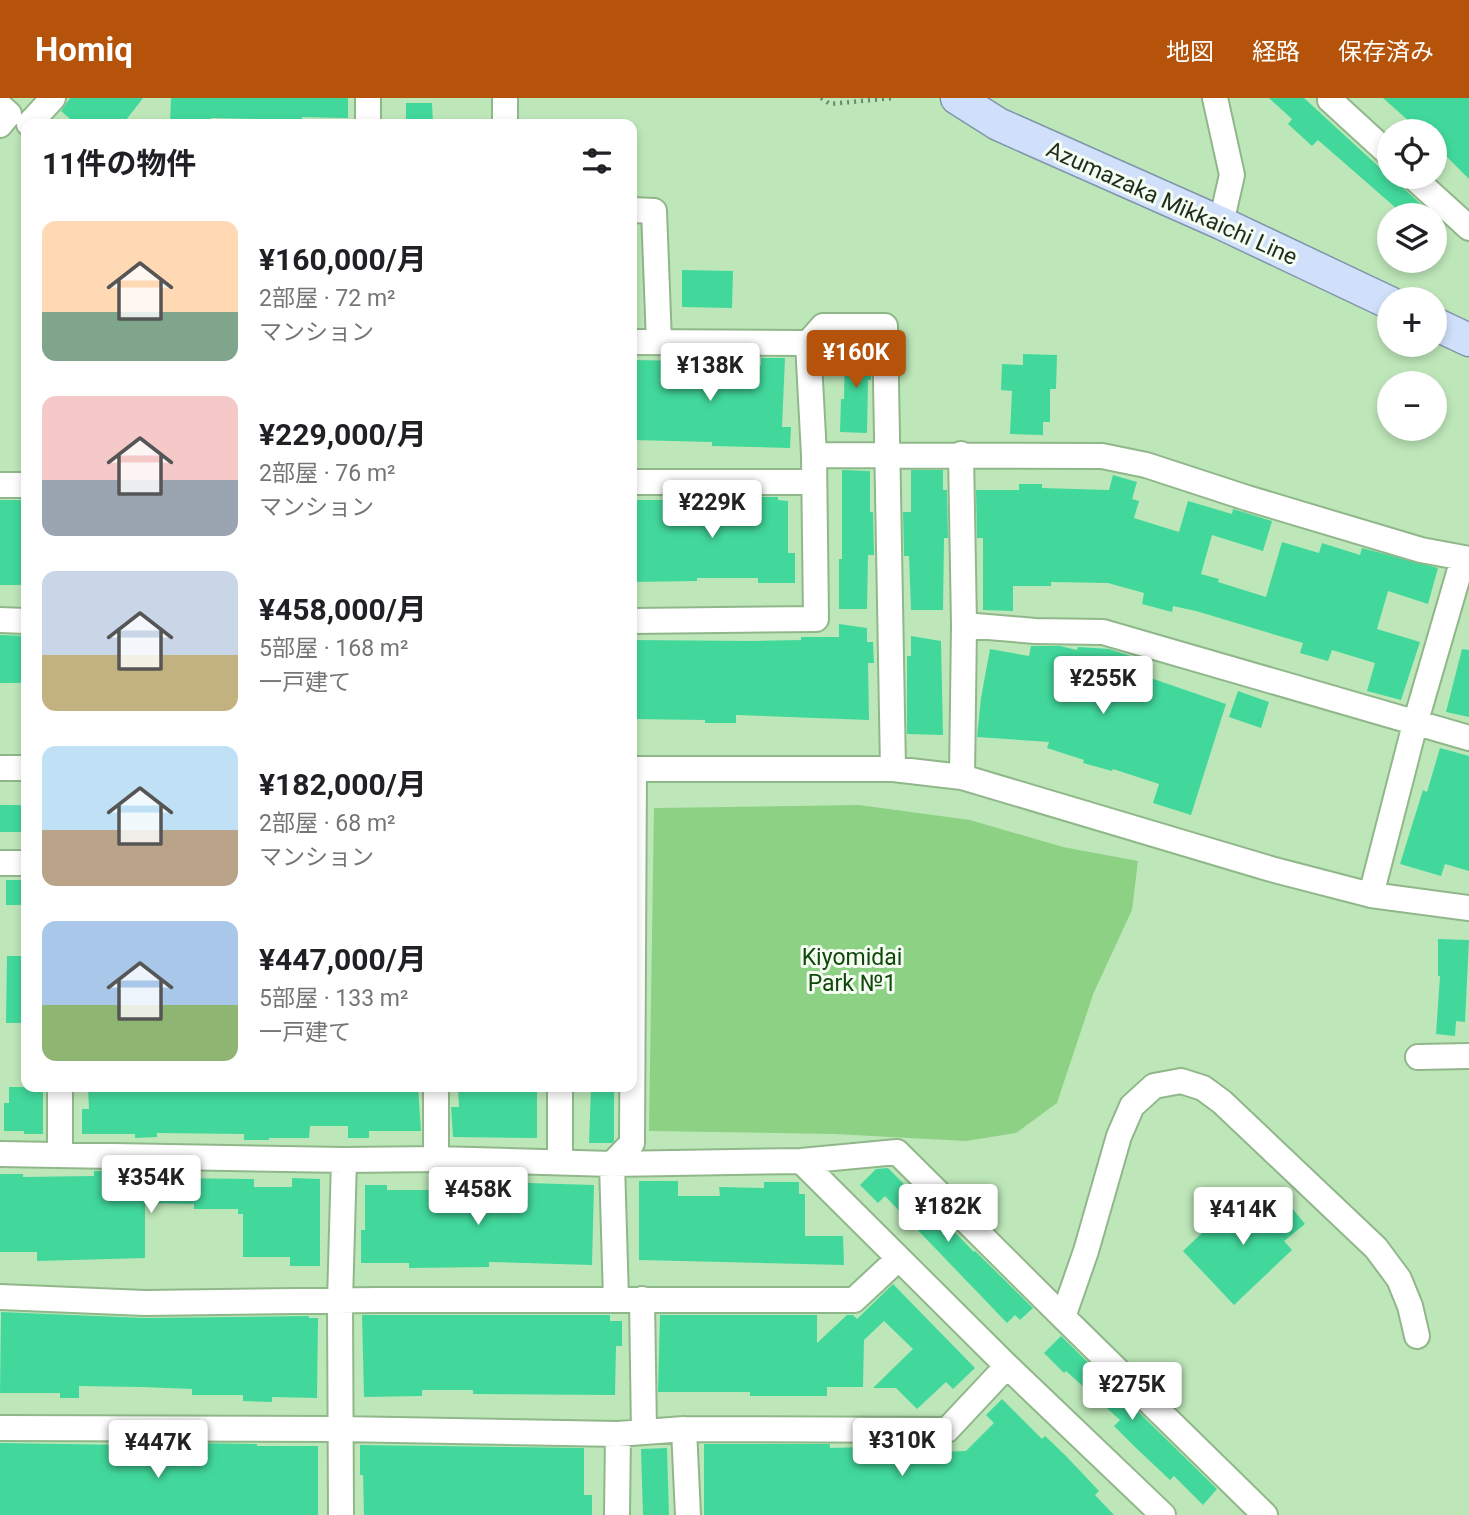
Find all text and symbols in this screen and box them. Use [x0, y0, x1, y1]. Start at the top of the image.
text: Homiq [35, 30, 133, 69]
text: 地図 [1166, 38, 1214, 66]
text: 経路 [1252, 38, 1300, 66]
text: 保存済み [1338, 38, 1434, 66]
map controls [1377, 119, 1447, 441]
button: locate [1377, 119, 1447, 189]
street label: Azumazaka Mikkaichi Line [1042, 136, 1301, 271]
icon: filters [578, 142, 616, 180]
text: 11件の物件 [42, 146, 196, 181]
button: layers [1377, 203, 1447, 273]
text: ¥160,000/月 [259, 242, 427, 277]
icon: home [98, 249, 182, 333]
text: 2部屋 · 72 m² [259, 285, 396, 312]
button: + [1377, 287, 1447, 357]
text: マンション [259, 319, 374, 346]
pin: ¥160K [807, 330, 905, 390]
text: ¥160K [823, 339, 889, 366]
pin: ¥138K [661, 344, 759, 403]
text: ¥138K [677, 352, 743, 379]
button: − [1377, 371, 1447, 441]
text: ¥229,000/月 [259, 417, 427, 452]
icon: home [98, 424, 182, 508]
text: 2部屋 · 76 m² [259, 460, 396, 487]
pin: ¥229K [663, 480, 761, 540]
text: ¥229K [679, 489, 745, 516]
text: マンション [259, 494, 374, 521]
text: ¥458,000/月 [259, 592, 427, 627]
icon: home [98, 599, 182, 683]
text: 5部屋 · 168 m² [259, 635, 408, 662]
pin: ¥255K [1054, 656, 1152, 716]
text: ¥255K [1070, 665, 1136, 692]
text: 一戸建て [259, 669, 351, 696]
text: ¥182,000/月 [259, 767, 427, 802]
icon: home [98, 774, 182, 858]
text: 2部屋 · 68 m² [259, 810, 396, 837]
text: マンション [259, 844, 374, 871]
text: ¥447,000/月 [259, 942, 427, 977]
park label: Kiyomidai Park №1 [802, 944, 902, 997]
icon: home [98, 949, 182, 1033]
text: 5部屋 · 133 m² [259, 985, 408, 1012]
text: 一戸建て [259, 1019, 351, 1046]
pin: ¥354K [102, 1156, 200, 1215]
text: ¥354K [118, 1164, 184, 1191]
pin: ¥458K [429, 1168, 527, 1227]
text: ¥458K [445, 1176, 511, 1203]
pin: ¥182K [899, 1184, 997, 1244]
pin: ¥414K [1194, 1188, 1292, 1247]
text: ¥182K [915, 1193, 981, 1220]
text: ¥414K [1210, 1196, 1276, 1223]
pin: ¥275K [1083, 1362, 1181, 1422]
text: ¥275K [1099, 1371, 1165, 1398]
pin: ¥310K [853, 1418, 951, 1478]
pin: ¥447K [109, 1420, 207, 1480]
text: ¥310K [869, 1427, 935, 1454]
text: ¥447K [125, 1429, 191, 1456]

